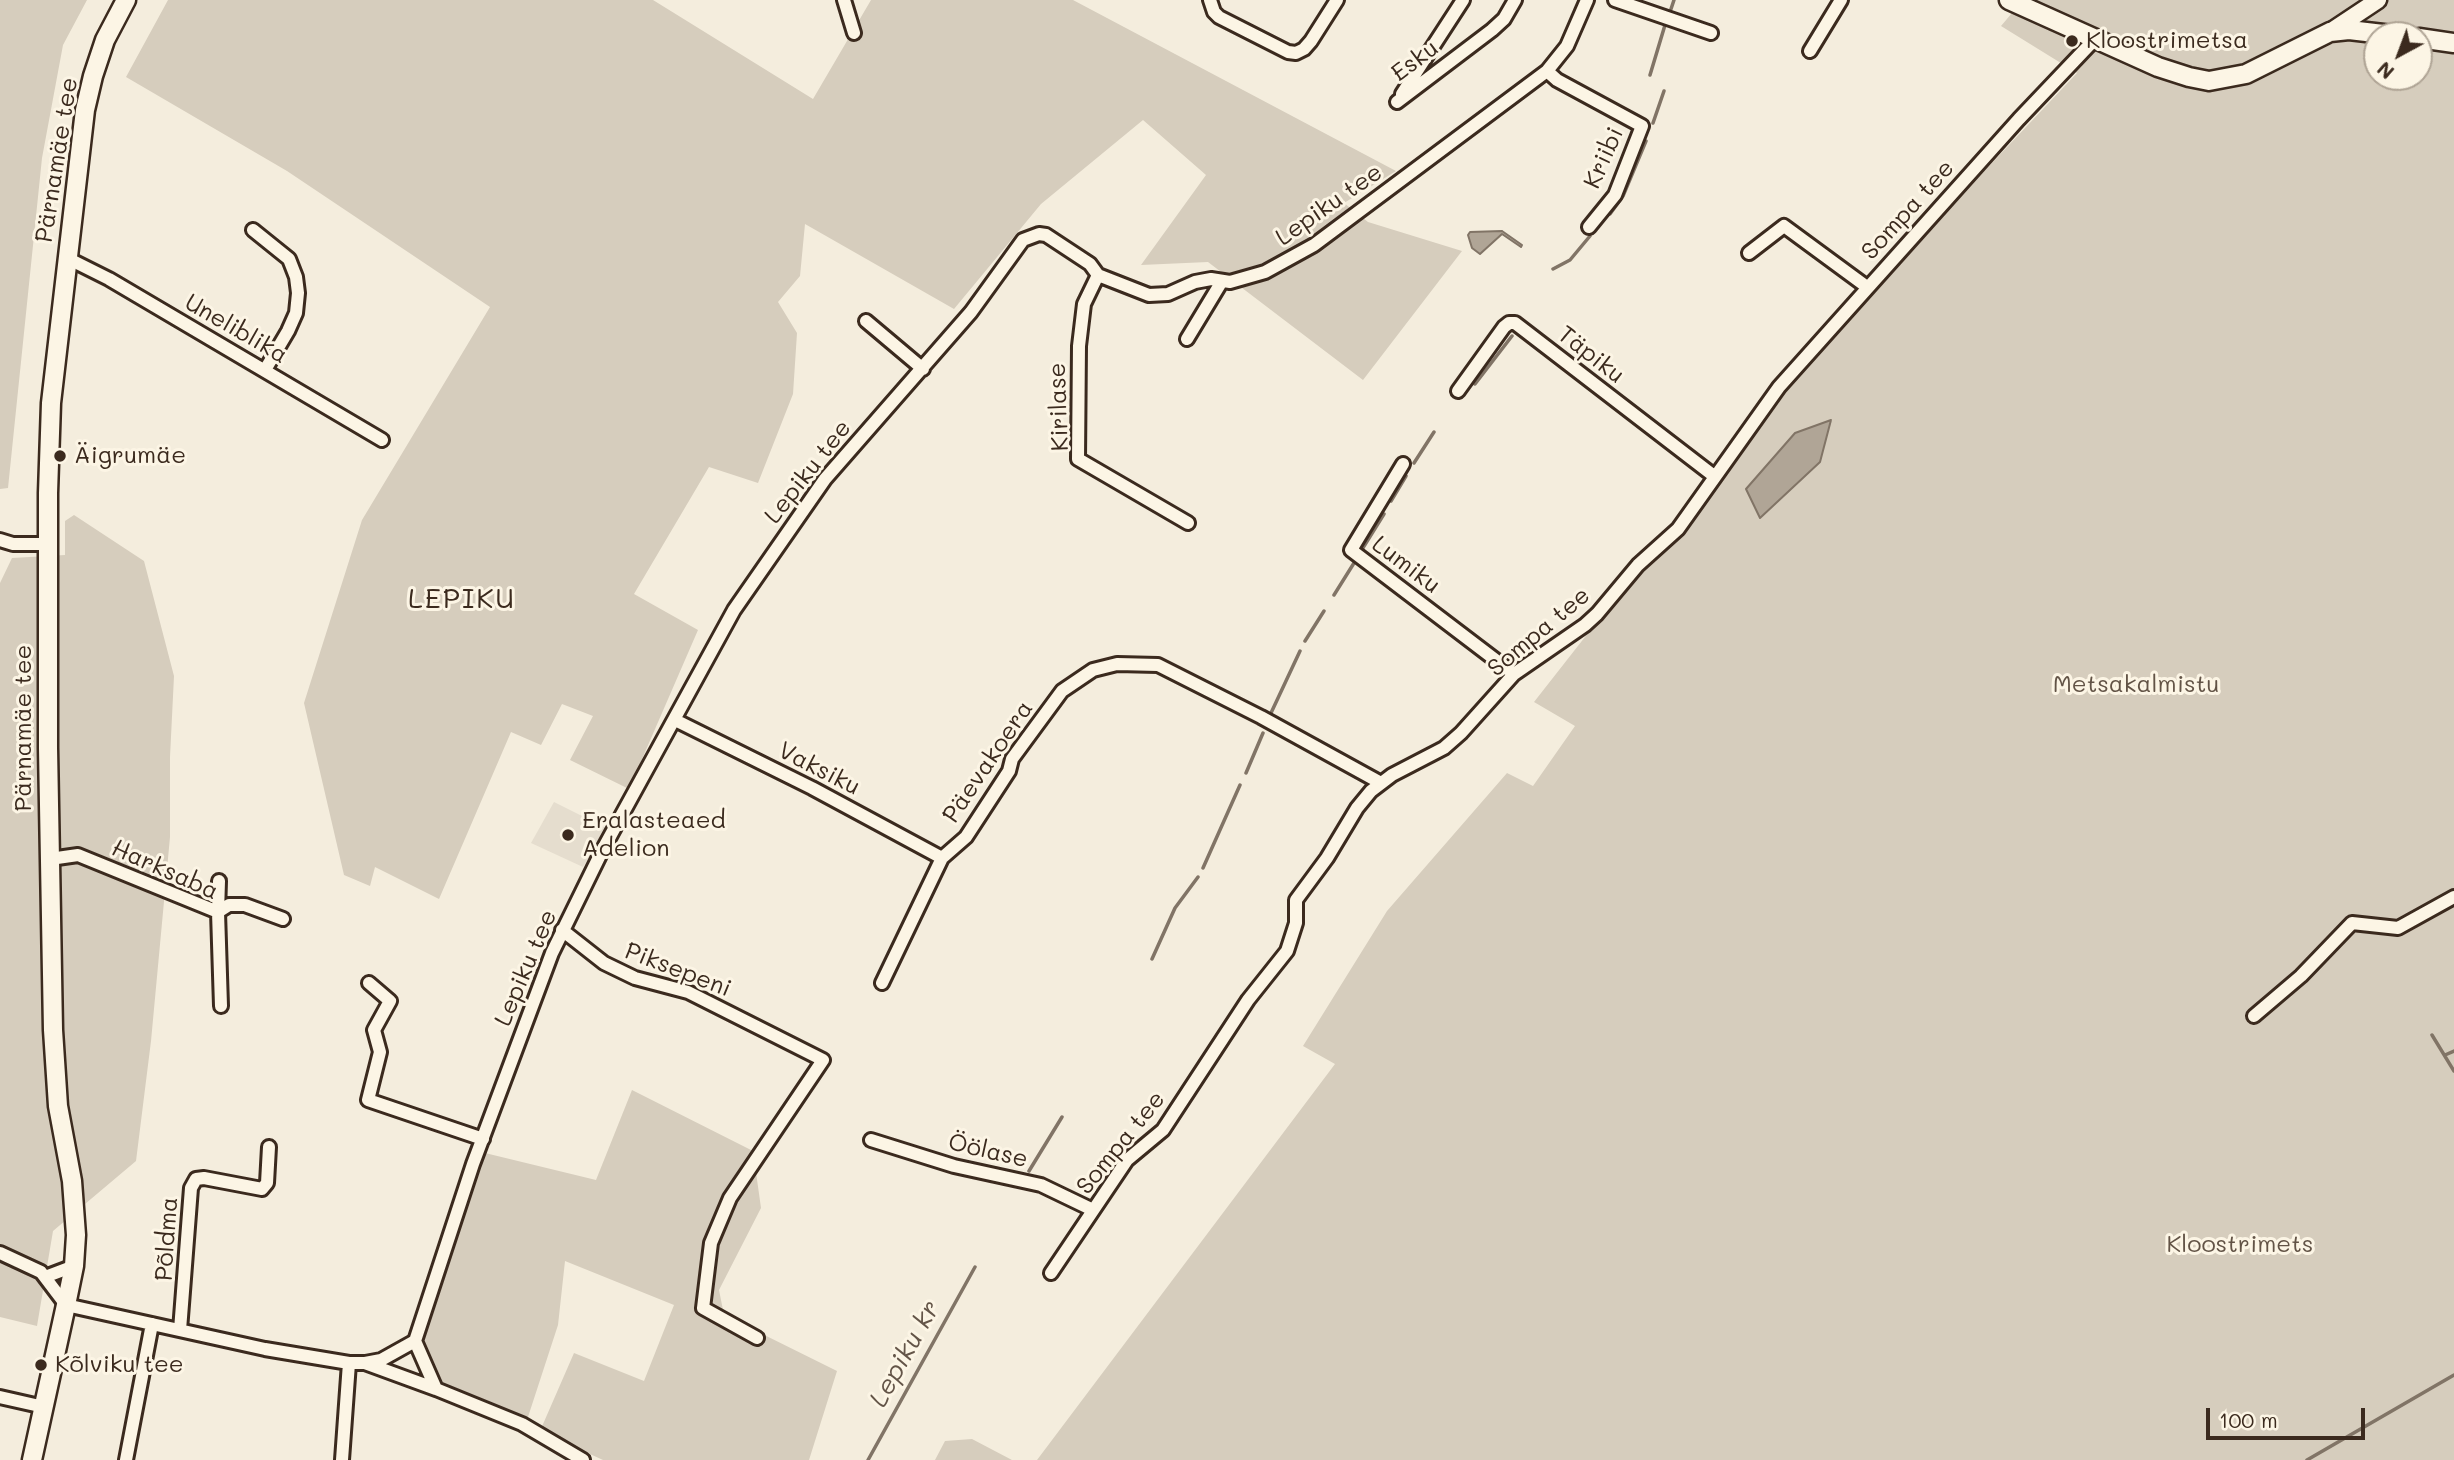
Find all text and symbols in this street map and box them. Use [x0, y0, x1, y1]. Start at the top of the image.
north arrow [2363, 21, 2433, 91]
place label: Kloostrimetsa [2086, 27, 2248, 55]
marker: Kloostrimetsa [2064, 33, 2080, 49]
street label: Esku [1386, 34, 1444, 88]
text: N [2372, 57, 2399, 85]
street label: Pärnamäe tee [30, 75, 84, 245]
street label: Kriibi [1578, 123, 1630, 193]
street label: Sompa tee [1856, 154, 1960, 266]
street label: Lepiku tee [1270, 158, 1388, 252]
street label: Uneliblika [179, 288, 293, 370]
street label: Täpiku [1552, 320, 1630, 390]
street label: Kirilase [1043, 362, 1075, 452]
street label: Lepiku tee [759, 414, 857, 530]
place label: Äigrumäe [74, 442, 186, 470]
marker: Äigrumäe [52, 448, 68, 464]
street label: Lumiku [1366, 530, 1446, 600]
street label: Sompa tee [1482, 581, 1596, 683]
district label: LEPIKU [409, 582, 515, 616]
street label: Pärnamäe tee [10, 645, 38, 811]
park label: Metsakalmistu [2053, 671, 2219, 699]
street label: Päevakoera [937, 696, 1039, 828]
street label: Vaksiku [773, 736, 865, 802]
place label: Eralasteaed Adelion [582, 807, 726, 863]
marker: Eralasteaed Adelion [560, 827, 576, 843]
street label: Harksaba [107, 834, 223, 906]
street label: Lepiku tee [489, 906, 563, 1030]
street label: Piksepeni [621, 937, 735, 1003]
street label: Sompa tee [1071, 1086, 1171, 1200]
street label: Öölase [945, 1128, 1031, 1174]
street label: Põldma [150, 1196, 184, 1282]
park label: Kloostrimets [2167, 1231, 2313, 1259]
water label: Lepiku kr [863, 1295, 947, 1413]
place label: Kõlviku tee [55, 1351, 184, 1379]
marker: Kõlviku tee [33, 1357, 49, 1373]
scale bar [2209, 1394, 2368, 1438]
text: 100 m [2219, 1406, 2278, 1433]

